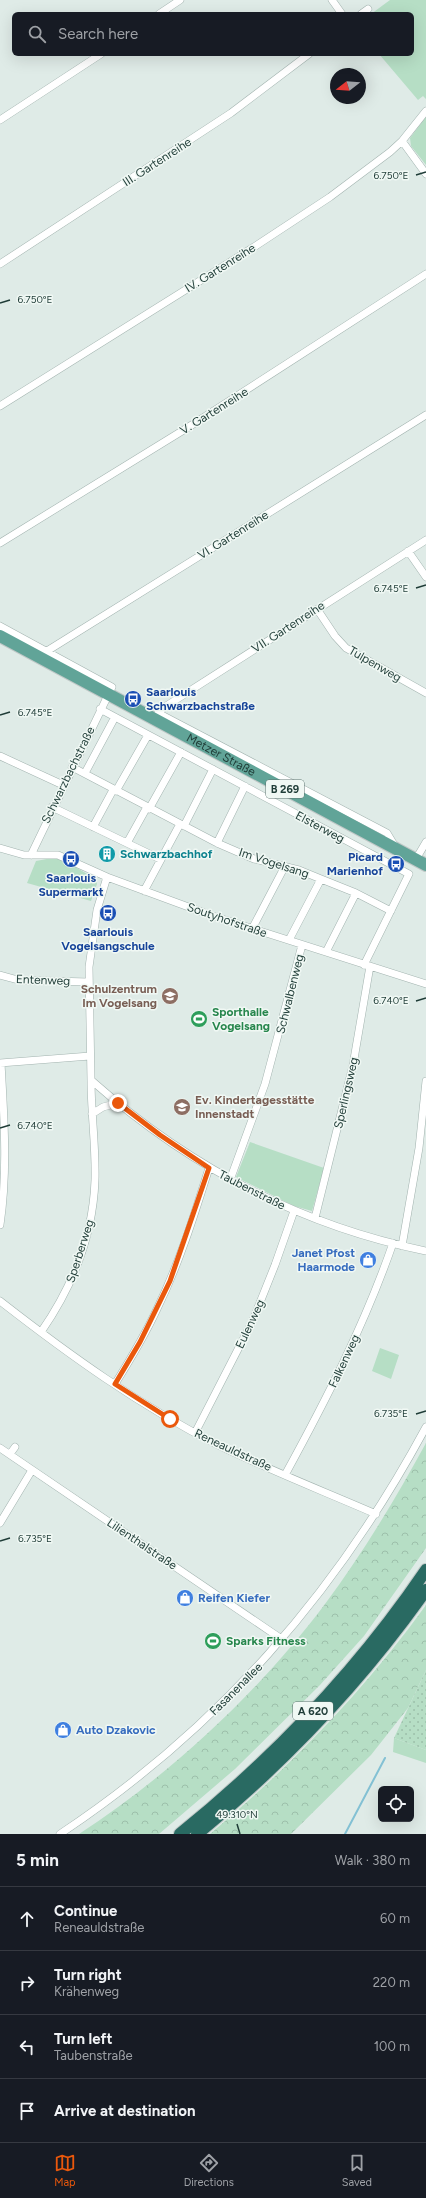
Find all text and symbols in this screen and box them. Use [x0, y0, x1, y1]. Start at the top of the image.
search box [12, 12, 414, 56]
icon: search [26, 23, 48, 45]
text: Search here [58, 25, 138, 43]
north arrow [330, 68, 366, 104]
street label: III. Gartenreihe [120, 134, 194, 189]
text: 6.750°E [374, 169, 409, 182]
street label: IV. Gartenreihe [182, 240, 258, 295]
text: 6.750°E [18, 293, 53, 306]
street label: V. Gartenreihe [177, 384, 251, 437]
street label: VI. Gartenreihe [195, 507, 271, 562]
text: 6.745°E [374, 582, 408, 595]
street label: VII. Gartenreihe [249, 598, 327, 656]
street label: Tulpenweg [346, 643, 404, 685]
place label: Saarlouis Schwarzbachstraße [146, 685, 255, 713]
bus stop icon: Saarlouis Schwarzbachstraße [123, 689, 143, 709]
text: 6.745°E [18, 706, 52, 719]
street label: Schwarzbachstraße [39, 724, 98, 826]
street label: Metzer Straße [184, 731, 258, 779]
road number: B 269 [266, 780, 304, 798]
street label: Elsterweg [293, 808, 347, 846]
building icon: Schwarzbachhof [97, 844, 117, 864]
street label: Im Vogelsang [237, 845, 311, 881]
place label: Schwarzbachhof [120, 847, 213, 861]
bus stop icon: Saarlouis Supermarkt [61, 849, 81, 869]
place label: Picard Marienhof [327, 850, 383, 878]
bus stop icon: Picard Marienhof [386, 854, 406, 874]
place label: Saarlouis Supermarkt [38, 871, 104, 899]
street label: Soutyhofstraße [185, 900, 269, 940]
bus stop icon: Saarlouis Vogelsangschule [98, 903, 118, 923]
place label: Saarlouis Vogelsangschule [61, 925, 155, 953]
street label: Schwalbenweg [273, 953, 307, 1035]
street label: Entenweg [16, 972, 70, 988]
place label: Schulzentrum Im Vogelsang [81, 982, 157, 1010]
school or university icon: Schulzentrum Im Vogelsang [160, 986, 180, 1006]
text: 6.740°E [373, 994, 409, 1007]
place label: Sporthalle Vogelsang [212, 1005, 270, 1033]
sports icon: Sporthalle Vogelsang [189, 1009, 209, 1029]
street label: Sperlingsweg [331, 1056, 361, 1130]
place label: Ev. Kindertagesstätte Innenstadt [195, 1093, 315, 1121]
route end [109, 1094, 127, 1112]
school or university icon: Ev. Kindertagesstätte Innenstadt [172, 1097, 192, 1117]
text: 6.740°E [17, 1119, 53, 1132]
street label: Taubenstraße [216, 1167, 288, 1213]
street label: Sperberweg [63, 1218, 97, 1284]
place label: Janet Pfost Haarmode [292, 1246, 355, 1274]
shop icon: Janet Pfost Haarmode [358, 1250, 378, 1270]
street label: Eulenweg [233, 1297, 267, 1351]
street label: Falkenweg [326, 1332, 362, 1390]
text: 6.735°E [374, 1407, 408, 1420]
route start [161, 1410, 179, 1428]
street label: Reneauldstraße [192, 1426, 274, 1474]
street label: Lilienthalstraße [104, 1515, 180, 1573]
text: 6.735°E [18, 1532, 52, 1545]
shop icon: Reifen Kiefer [175, 1588, 195, 1608]
place label: Reifen Kiefer [198, 1591, 270, 1605]
sports icon: Sparks Fitness [203, 1631, 223, 1651]
place label: Sparks Fitness [226, 1634, 306, 1648]
street label: Fasanenallee [207, 1659, 266, 1718]
road number: A 620 [293, 1702, 333, 1720]
shop icon: Auto Dzakovic [53, 1720, 73, 1740]
place label: Auto Dzakovic [76, 1723, 156, 1737]
map controls [378, 1786, 414, 1822]
button: locate [378, 1786, 414, 1822]
text: 49.310°N [216, 1808, 258, 1821]
text: 5 min [16, 1850, 59, 1870]
text: Walk · 380 m [335, 1853, 410, 1868]
text: Continue [54, 1902, 117, 1920]
icon: ahead [16, 1908, 38, 1930]
text: 60 m [380, 1911, 410, 1926]
text: Reneauldstraße [54, 1920, 144, 1935]
text: Turn right [54, 1966, 122, 1984]
icon: right [16, 1972, 38, 1994]
text: 220 m [373, 1975, 410, 1990]
text: Krähenweg [54, 1984, 119, 1999]
text: Turn left [54, 2030, 112, 2048]
icon: left [16, 2036, 38, 2058]
text: 100 m [374, 2039, 410, 2054]
text: Taubenstraße [54, 2048, 133, 2063]
icon: arrive [16, 2100, 38, 2122]
text: Arrive at destination [54, 2102, 195, 2120]
tab: Map [54, 2152, 76, 2189]
tab: Directions [184, 2152, 234, 2189]
tab: Saved [342, 2152, 372, 2189]

